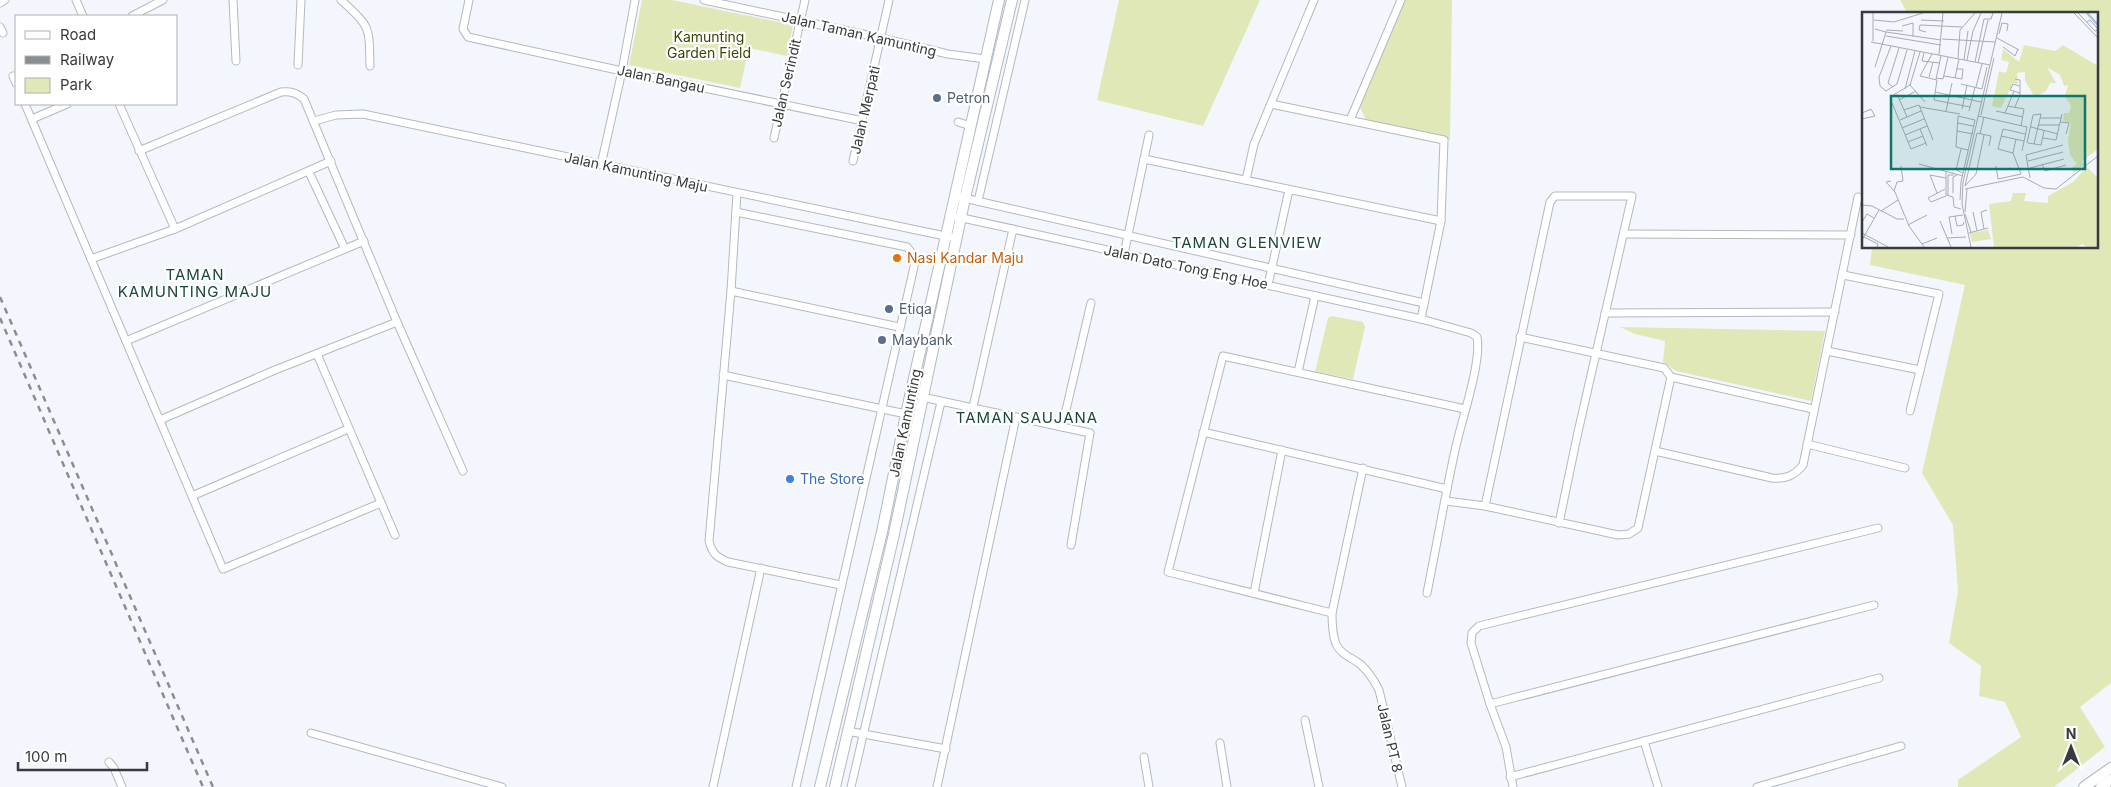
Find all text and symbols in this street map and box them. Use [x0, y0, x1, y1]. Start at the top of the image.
street label: Jalan Taman Kamunting [780, 7, 938, 60]
inset map [1862, 12, 2098, 249]
legend [15, 15, 178, 105]
text: Road [60, 25, 96, 44]
park label: Kamunting Garden Field [667, 28, 751, 61]
street label: Jalan Serindit [767, 37, 804, 129]
text: Railway [60, 50, 115, 69]
street label: Jalan Bangau [616, 61, 707, 96]
street label: Jalan Merpati [846, 64, 883, 156]
text: Park [60, 75, 93, 94]
place label: Petron [947, 89, 990, 106]
marker: Petron [931, 92, 943, 104]
street label: Jalan Kamunting Maju [563, 148, 709, 195]
district label: TAMAN GLENVIEW [1172, 233, 1322, 252]
street label: Jalan Dato Tong Eng Hoe [1102, 241, 1270, 292]
place label: Nasi Kandar Maju [907, 249, 1023, 266]
marker: Nasi Kandar Maju [891, 252, 903, 264]
district label: TAMAN KAMUNTING MAJU [118, 265, 272, 301]
place label: Etiqa [899, 300, 932, 317]
marker: Etiqa [883, 303, 895, 315]
place label: Maybank [892, 331, 953, 348]
marker: Maybank [876, 334, 888, 346]
street label: Jalan Kamunting [885, 367, 924, 479]
district label: TAMAN SAUJANA [956, 408, 1098, 427]
place label: The Store [800, 470, 864, 487]
marker: The Store [784, 473, 796, 485]
street label: Jalan PT 8 [1374, 702, 1407, 774]
north arrow [2046, 722, 2096, 772]
text: N [2066, 725, 2076, 742]
scale bar [18, 740, 146, 772]
text: 100 m [25, 747, 67, 766]

